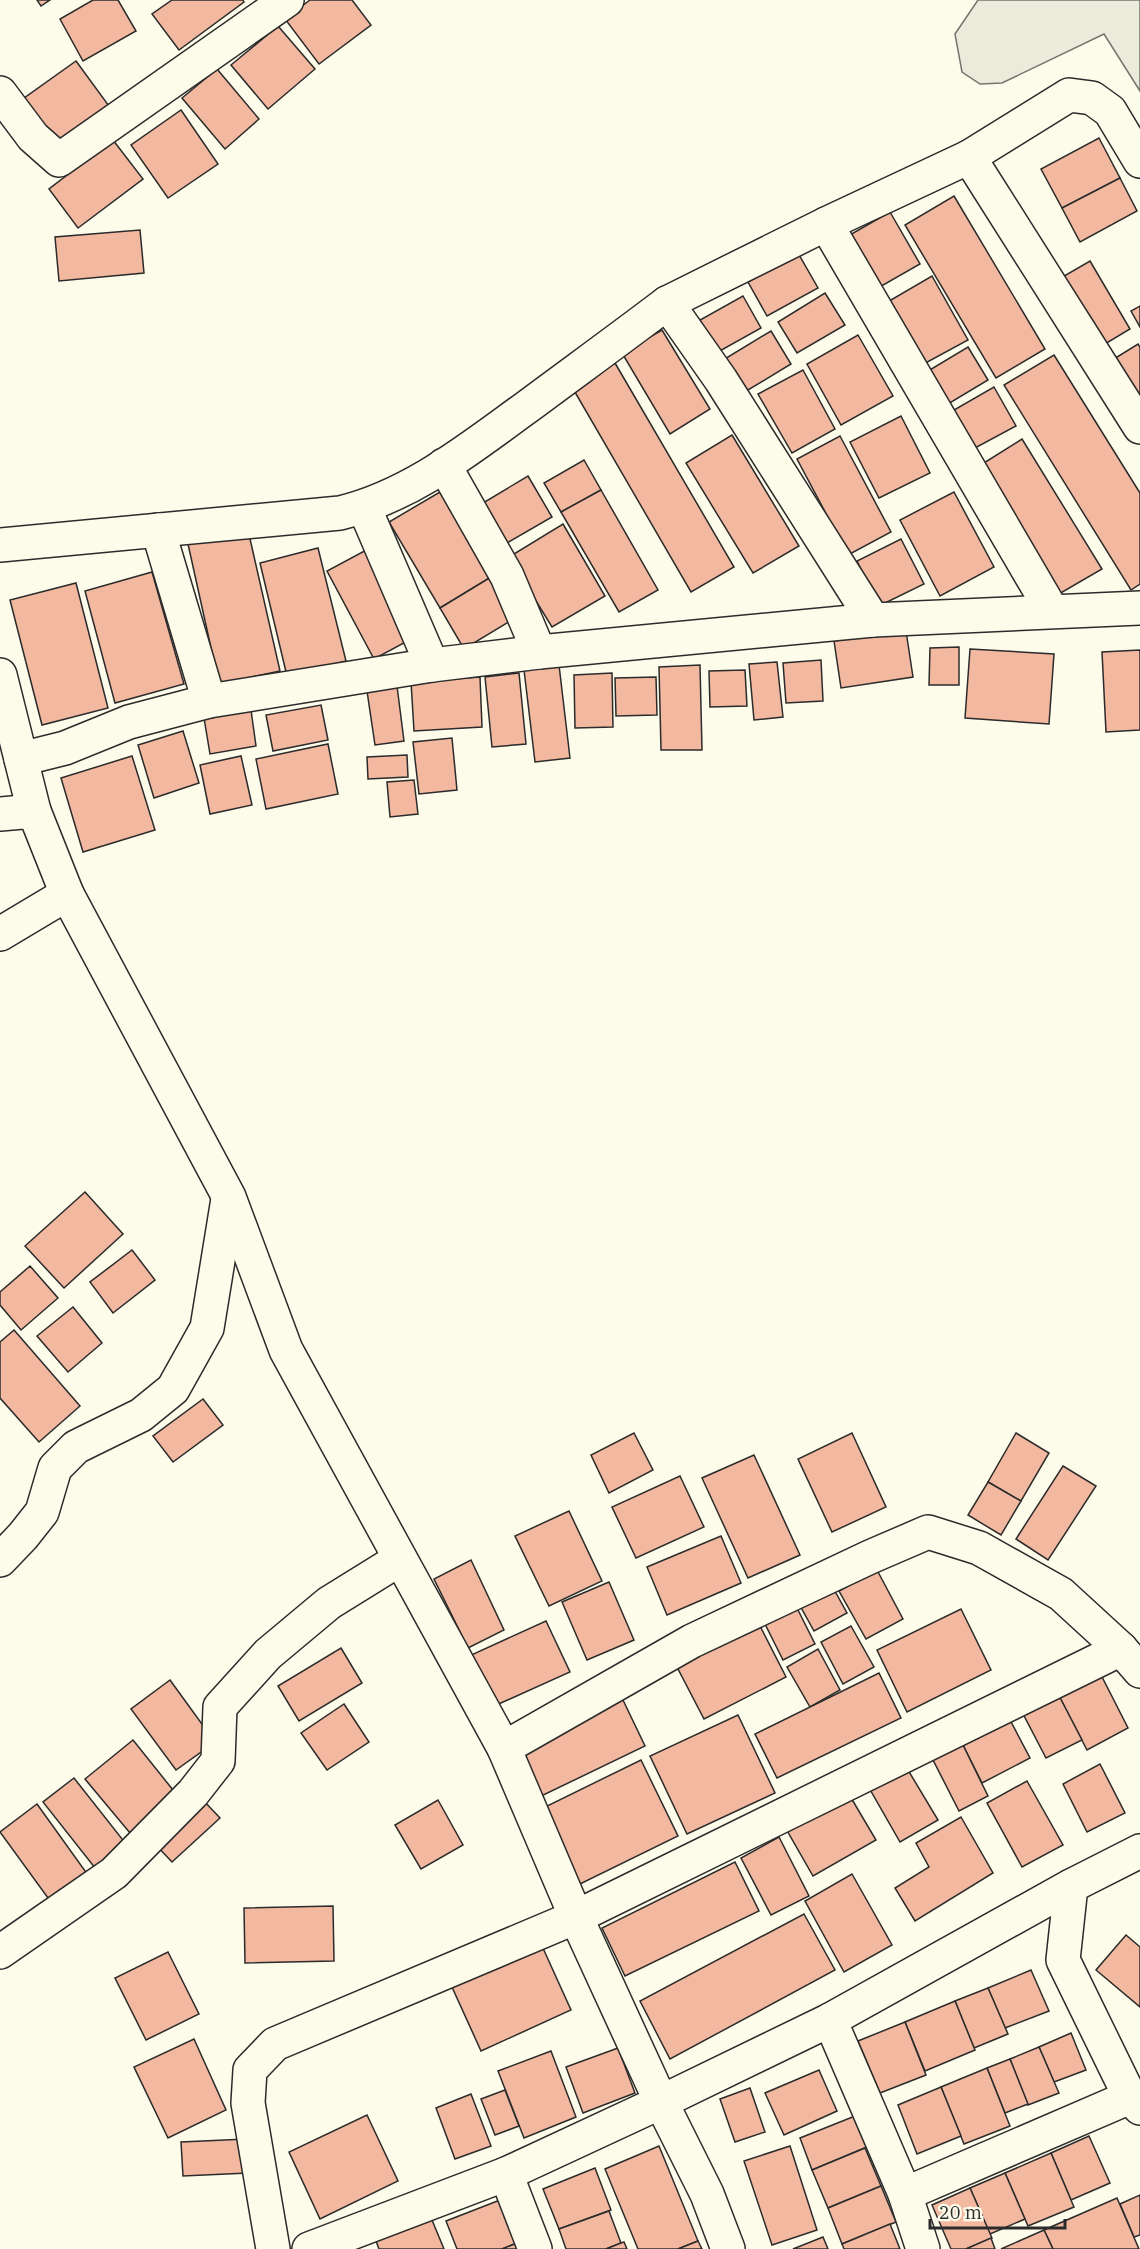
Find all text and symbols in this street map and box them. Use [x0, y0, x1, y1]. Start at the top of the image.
scale bar [930, 2192, 1065, 2230]
text: 20 m [939, 2201, 982, 2224]

